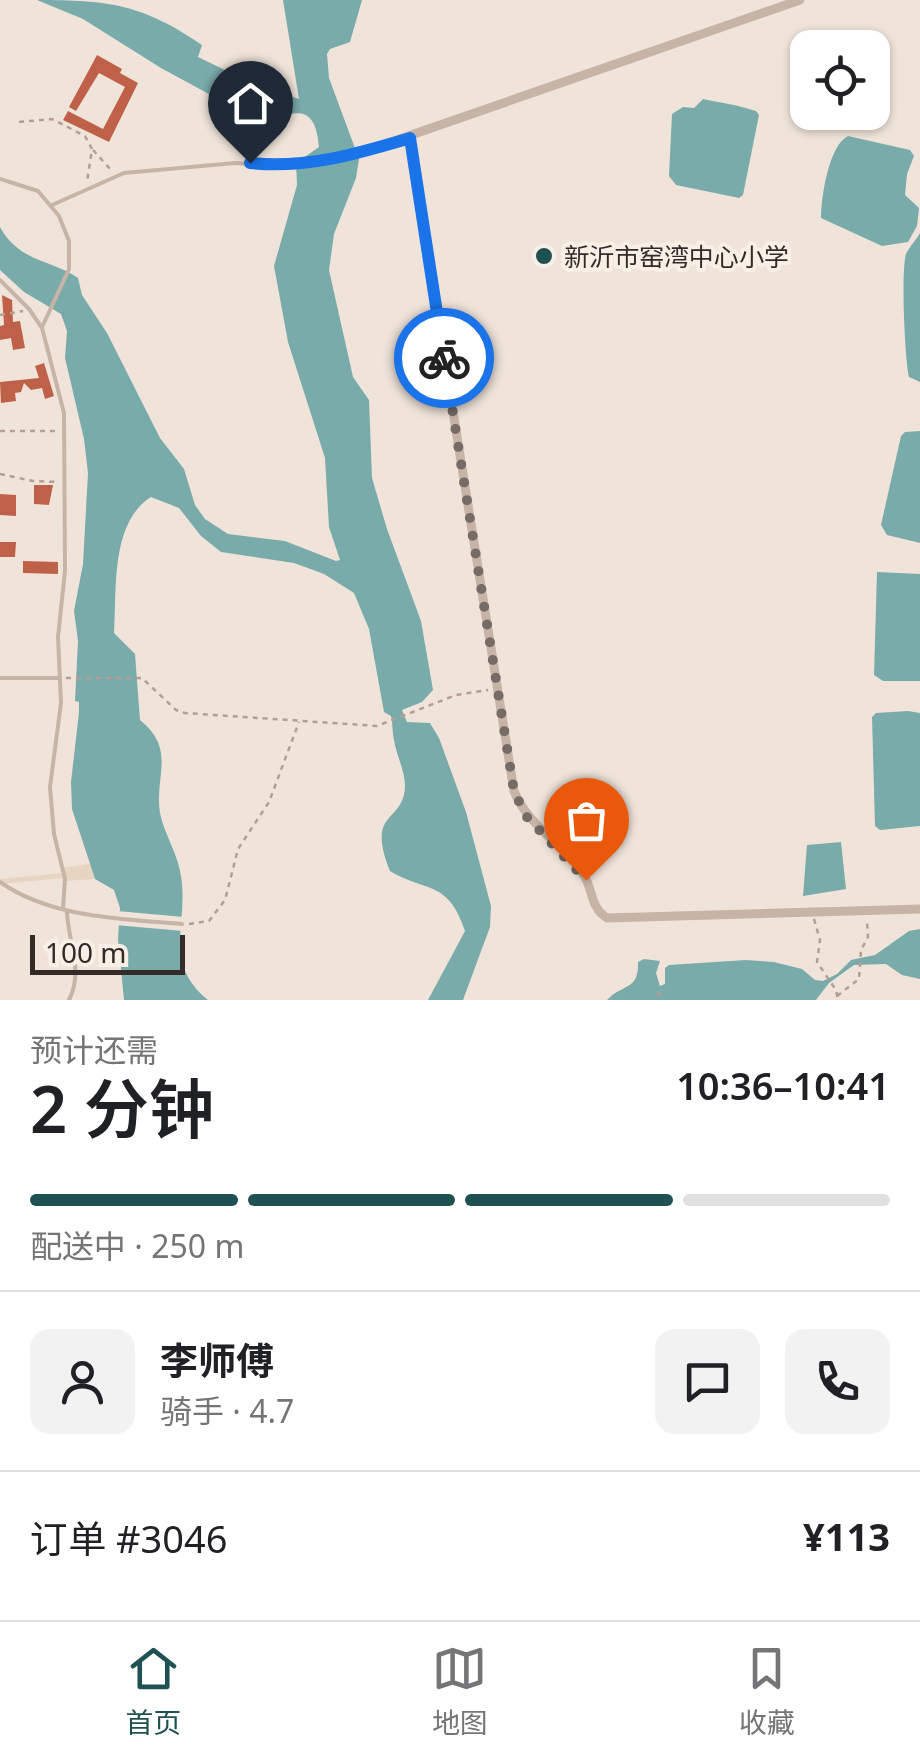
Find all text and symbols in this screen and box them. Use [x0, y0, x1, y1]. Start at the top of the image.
map controls [790, 30, 890, 130]
button: locate [790, 30, 890, 130]
pin [208, 61, 293, 164]
icon: home [223, 76, 278, 131]
place label: 新沂市窑湾中心小学 [564, 239, 789, 273]
marker: 新沂市窑湾中心小学 [533, 245, 555, 267]
courier [394, 308, 494, 408]
icon: bike [417, 331, 472, 386]
pin [544, 778, 629, 881]
icon: bag [559, 793, 614, 848]
scale bar [30, 930, 185, 974]
text: 100 m [45, 933, 127, 971]
text: 预计还需 [30, 1028, 158, 1071]
text: 10:36–10:41 [676, 1059, 890, 1111]
text: 2 分钟 [30, 1064, 214, 1152]
text: 配送中 · 250 m [30, 1224, 244, 1267]
button: person [30, 1329, 135, 1434]
button: chat [655, 1329, 760, 1434]
button: phone [785, 1329, 890, 1434]
text: 李师傅 [160, 1334, 274, 1386]
text: 骑手 · 4.7 [160, 1389, 294, 1432]
text: ¥113 [803, 1510, 890, 1562]
text: 订单 #3046 [30, 1512, 227, 1564]
tab: 首页 [125, 1641, 181, 1741]
tab: 地图 [432, 1641, 488, 1741]
tab: 收藏 [739, 1641, 795, 1741]

